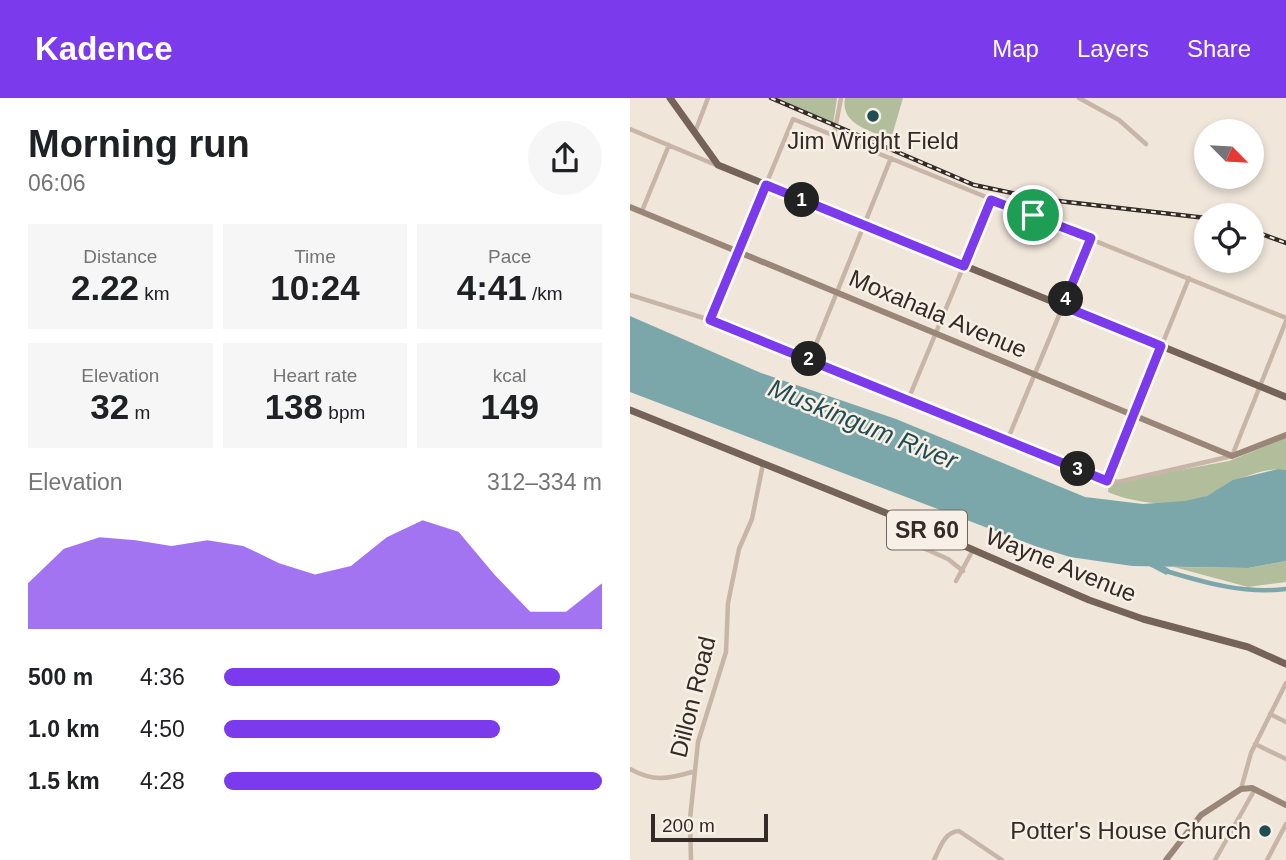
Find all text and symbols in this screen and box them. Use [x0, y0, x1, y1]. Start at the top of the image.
text: Kadence [35, 30, 173, 67]
text: Map [992, 35, 1039, 62]
text: Layers [1077, 35, 1149, 62]
text: Share [1187, 35, 1251, 62]
marker: Jim Wright Field [865, 108, 881, 124]
north arrow [1194, 119, 1264, 189]
map controls [1194, 119, 1264, 273]
button: share [528, 121, 602, 195]
text: Morning run [28, 123, 250, 165]
place label: Jim Wright Field [787, 127, 959, 154]
text: 06:06 [28, 170, 86, 196]
pin: 1 [784, 182, 820, 217]
pin [1003, 185, 1063, 245]
text: 1 [796, 189, 807, 210]
icon: arrive [1014, 196, 1052, 234]
button: locate [1194, 203, 1264, 273]
text: Distance [83, 246, 157, 267]
text: Time [294, 246, 336, 267]
text: Pace [488, 246, 531, 267]
street label: Moxahala Avenue [845, 264, 1031, 363]
text: 2.22 [71, 268, 139, 307]
text: 10:24 [270, 268, 360, 307]
text: 4:41 [457, 268, 527, 307]
pin: 4 [1048, 282, 1083, 316]
text: km [139, 283, 170, 304]
text: /km [527, 283, 563, 304]
text: 4 [1060, 288, 1071, 309]
pin: 2 [792, 342, 826, 376]
text: 2 [803, 348, 814, 369]
text: Elevation [81, 365, 159, 386]
text: Heart rate [273, 365, 357, 386]
text: kcal [493, 365, 527, 386]
water label: Muskingum River [764, 372, 963, 476]
text: 32 [90, 387, 129, 426]
text: 138 [265, 387, 323, 426]
text: 149 [480, 387, 539, 426]
text: m [129, 402, 150, 423]
text: bpm [323, 402, 365, 423]
pin: 3 [1060, 452, 1096, 486]
text: 3 [1072, 458, 1083, 479]
text: Elevation [28, 469, 123, 495]
text: 312–334 m [487, 469, 602, 495]
road number: SR 60 [887, 510, 967, 550]
street label: Wayne Avenue [982, 522, 1140, 607]
street label: Dillon Road [664, 633, 721, 760]
text: 500 m [28, 664, 93, 690]
text: 4:36 [140, 664, 185, 690]
text: 1.0 km [28, 716, 100, 742]
text: 4:50 [140, 716, 185, 742]
text: 1.5 km [28, 768, 100, 794]
text: 4:28 [140, 768, 185, 794]
scale bar [651, 811, 768, 843]
text: 200 m [662, 815, 715, 836]
place label: Potter's House Church [1010, 817, 1251, 844]
marker: Potter's House Church [1257, 823, 1273, 839]

